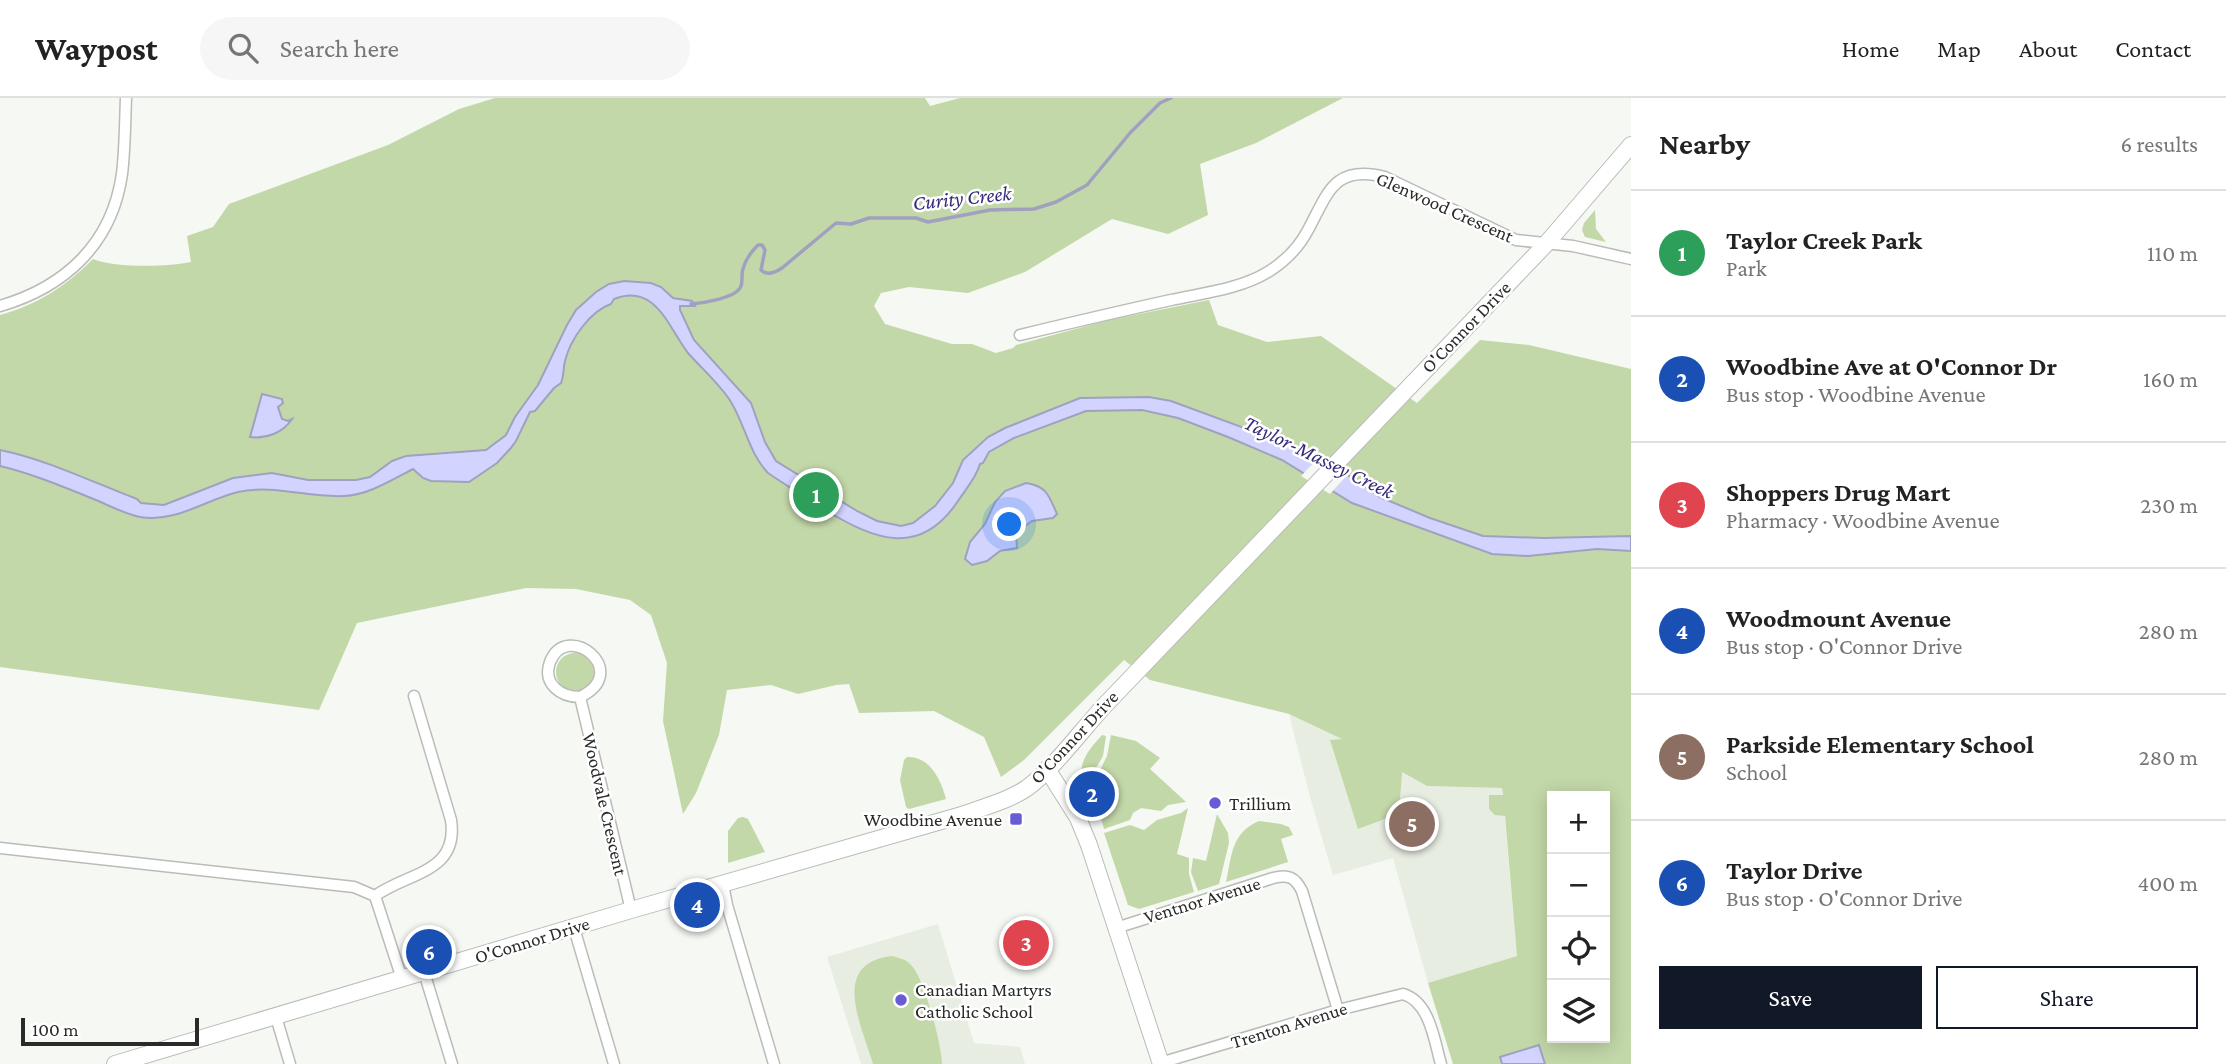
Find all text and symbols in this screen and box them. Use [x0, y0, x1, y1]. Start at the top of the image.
search box [200, 17, 690, 80]
icon: search [224, 29, 262, 67]
text: Waypost [35, 30, 158, 67]
text: Search here [280, 34, 399, 63]
text: Home [1842, 35, 1899, 62]
text: Map [1937, 35, 1981, 62]
text: About [2019, 35, 2077, 62]
text: Contact [2115, 35, 2191, 62]
text: Nearby [1659, 127, 1750, 160]
text: 6 results [2121, 131, 2198, 157]
street label: Glenwood Crescent [1373, 167, 1517, 247]
water label: Curity Creek [912, 181, 1013, 215]
text: Taylor Creek Park [1726, 226, 1922, 255]
text: 1 [1678, 240, 1686, 266]
text: 110 m [2147, 240, 2198, 266]
text: Park [1726, 255, 1767, 281]
street label: O'Connor Drive [1417, 277, 1515, 377]
text: Woodbine Ave at O'Connor Dr [1726, 352, 2057, 381]
text: 2 [1676, 366, 1688, 392]
text: 160 m [2143, 366, 2198, 392]
text: Bus stop · Woodbine Avenue [1726, 381, 1986, 407]
water label: Taylor-Massey Creek [1240, 410, 1399, 504]
pin: 1 [793, 469, 839, 521]
text: Shoppers Drug Mart [1726, 478, 1950, 507]
text: 3 [1676, 492, 1688, 518]
text: 230 m [2140, 492, 2198, 518]
your location [992, 507, 1026, 541]
text: Pharmacy · Woodbine Avenue [1726, 507, 2000, 533]
text: Woodmount Avenue [1726, 604, 1951, 633]
text: 4 [1676, 618, 1688, 644]
text: 280 m [2139, 618, 2198, 644]
text: Bus stop · O'Connor Drive [1726, 633, 1962, 659]
street label: O'Connor Drive [1026, 686, 1122, 788]
text: Parkside Elementary School [1726, 730, 2034, 759]
street label: Woodvale Crescent [578, 731, 632, 878]
text: 5 [1676, 744, 1688, 770]
text: 280 m [2139, 744, 2198, 770]
text: School [1726, 759, 1787, 785]
pin: 2 [1069, 768, 1115, 820]
map controls [1547, 791, 1610, 1043]
button: + [1547, 791, 1610, 854]
place label: Trillium [1229, 793, 1291, 814]
marker: Trillium [1207, 795, 1223, 811]
pin: 5 [1389, 798, 1435, 850]
place label: Woodbine Avenue [864, 809, 1002, 830]
marker: Woodbine Avenue [1008, 811, 1024, 827]
button: − [1547, 854, 1610, 917]
text: Taylor Drive [1726, 856, 1863, 885]
text: 6 [1676, 870, 1688, 896]
text: 400 m [2137, 870, 2198, 896]
street label: Ventnor Avenue [1141, 872, 1263, 928]
pin: 4 [674, 879, 720, 931]
text: Bus stop · O'Connor Drive [1726, 885, 1962, 911]
street label: O'Connor Drive [472, 913, 592, 967]
pin: 3 [1003, 917, 1049, 969]
button: locate [1547, 917, 1610, 980]
pin: 6 [406, 926, 452, 978]
button: Save [1659, 966, 1922, 1029]
button: Share [1936, 966, 2198, 1029]
place label: Canadian Martyrs Catholic School [915, 979, 1052, 1022]
button: layers [1547, 980, 1610, 1043]
marker: Canadian Martyrs Catholic School [893, 992, 909, 1008]
street label: Trenton Avenue [1228, 997, 1350, 1053]
scale bar [21, 1015, 200, 1047]
text: 100 m [32, 1019, 79, 1040]

